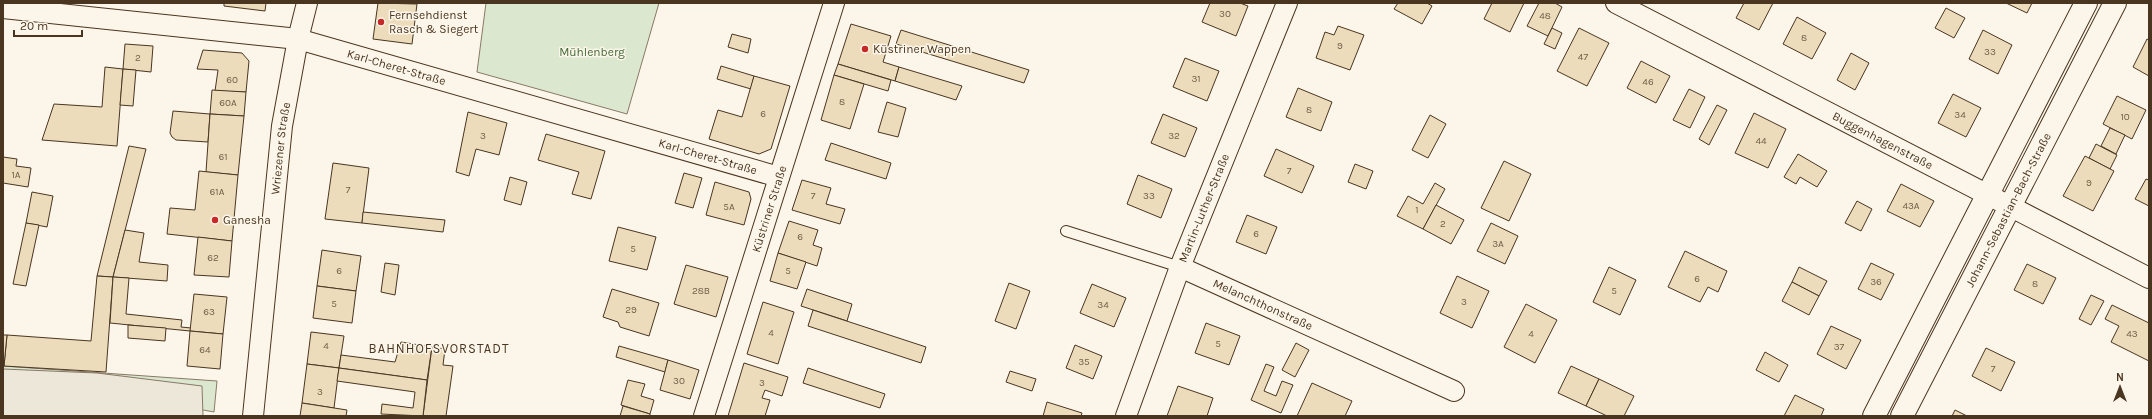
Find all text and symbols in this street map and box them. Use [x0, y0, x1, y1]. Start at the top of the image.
place label: Fernsehdienst Rasch & Siegert [389, 8, 479, 36]
house number: 30 [1219, 8, 1231, 20]
house number: 48 [1539, 10, 1551, 22]
scale bar [14, 12, 82, 38]
marker: Fernsehdienst Rasch & Siegert [376, 17, 386, 27]
text: 20 m [20, 19, 48, 33]
house number: 8 [1801, 32, 1807, 44]
house number: 9 [1337, 40, 1343, 52]
place label: Küstriner Wappen [873, 42, 971, 56]
marker: Küstriner Wappen [860, 44, 870, 54]
park label: Mühlenberg [559, 45, 625, 59]
street label: Karl-Cheret-Straße [345, 46, 447, 88]
house number: 33 [1984, 46, 1996, 58]
house number: 47 [1578, 51, 1588, 63]
house number: 2 [135, 52, 141, 64]
house number: 31 [1191, 73, 1201, 85]
house number: 60 [226, 74, 238, 86]
house number: 46 [1642, 76, 1654, 88]
house number: 8 [839, 96, 845, 108]
house number: 60A [219, 97, 237, 109]
street label: Wriezener Straße [268, 101, 293, 195]
house number: 8 [1306, 104, 1312, 116]
house number: 6 [760, 108, 766, 120]
street label: Buggenhagenstraße [1830, 109, 1935, 172]
house number: 34 [1954, 109, 1966, 121]
house number: 10 [2120, 111, 2130, 123]
house number: 3 [480, 130, 486, 142]
house number: 32 [1168, 130, 1180, 142]
street label: Johann-Sebastian-Bach-Straße [1963, 130, 2054, 289]
house number: 44 [1755, 135, 1767, 147]
street label: Karl-Cheret-Straße [657, 136, 759, 177]
house number: 61 [218, 151, 228, 163]
street label: Martin-Luther-Straße [1176, 152, 1232, 265]
street label: Küstriner Straße [749, 164, 789, 254]
house number: 7 [1287, 165, 1292, 177]
house number: 1A [11, 169, 21, 181]
house number: 9 [2086, 177, 2092, 189]
house number: 7 [346, 184, 351, 196]
house number: 61A [210, 186, 225, 198]
house number: 7 [811, 190, 816, 202]
house number: 33 [1143, 190, 1155, 202]
house number: 43A [1902, 200, 1920, 212]
house number: 5A [723, 201, 735, 213]
house number: 1 [1415, 204, 1419, 216]
place label: Ganesha [223, 213, 271, 227]
marker: Ganesha [210, 215, 220, 225]
house number: 2 [1440, 218, 1446, 230]
house number: 6 [1253, 228, 1259, 240]
house number: 6 [797, 231, 803, 243]
house number: 3A [1492, 238, 1504, 250]
house number: 5 [630, 243, 636, 255]
house number: 62 [207, 252, 219, 264]
house number: 6 [336, 265, 342, 277]
house number: 5 [785, 265, 791, 277]
house number: 6 [1694, 273, 1700, 285]
street label: Melanchthonstraße [1211, 276, 1315, 333]
house number: 36 [1870, 276, 1882, 288]
house number: 8 [2032, 278, 2038, 290]
house number: 28B [692, 285, 710, 297]
house number: 5 [1611, 285, 1617, 297]
house number: 3 [1461, 296, 1467, 308]
house number: 5 [331, 298, 337, 310]
house number: 34 [1097, 299, 1109, 311]
house number: 29 [625, 304, 637, 316]
house number: 63 [203, 306, 215, 318]
house number: 4 [768, 327, 774, 339]
house number: 4 [1528, 328, 1534, 340]
house number: 43 [2126, 328, 2138, 340]
house number: 5 [1215, 338, 1221, 350]
house number: 4 [323, 340, 329, 352]
district label: BAHNHOFSVORSTADT [369, 341, 509, 356]
house number: 37 [1834, 341, 1845, 353]
house number: 64 [199, 344, 211, 356]
house number: 35 [1078, 356, 1090, 368]
house number: 7 [1991, 363, 1996, 375]
north arrow [2100, 367, 2140, 407]
text: N [2116, 371, 2124, 384]
house number: 30 [673, 375, 685, 387]
house number: 3 [759, 377, 765, 389]
house number: 3 [317, 386, 323, 398]

